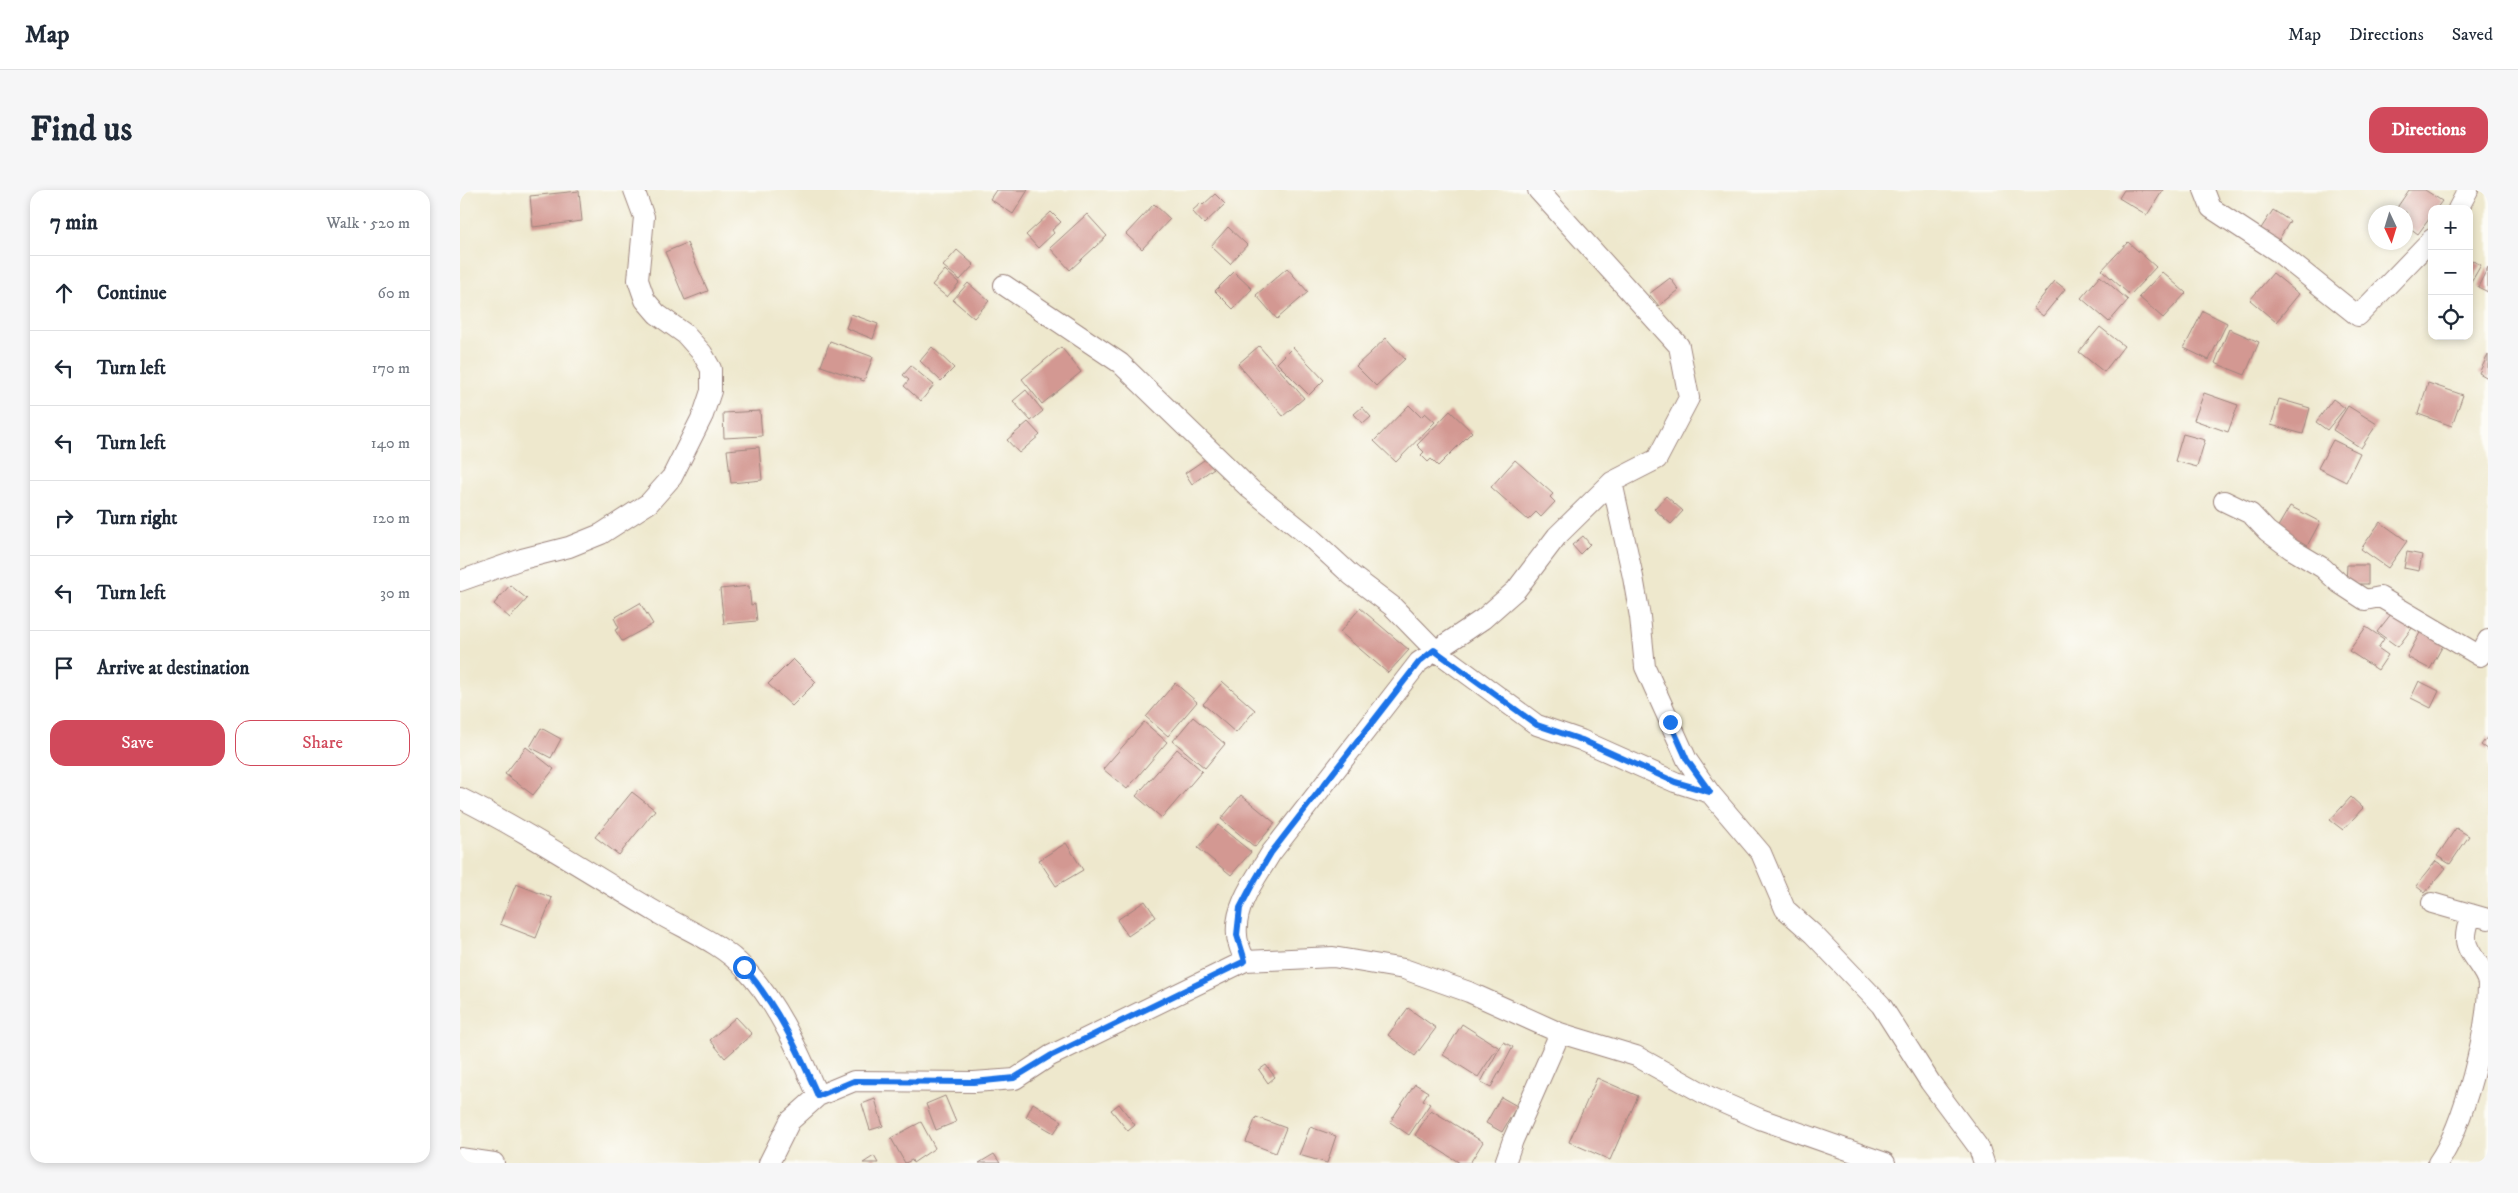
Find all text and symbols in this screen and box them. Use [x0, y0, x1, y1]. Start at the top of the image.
text: Map [25, 20, 69, 50]
text: Map [2288, 24, 2321, 46]
text: Directions [2349, 24, 2424, 46]
text: Saved [2452, 24, 2493, 46]
button: Directions [2369, 107, 2488, 153]
text: Find us [30, 108, 132, 152]
north arrow [2368, 205, 2413, 250]
map controls [2428, 205, 2473, 340]
button: + [2428, 205, 2473, 250]
text: 7 min [50, 210, 98, 236]
text: Walk · 520 m [326, 213, 410, 233]
button: − [2428, 250, 2473, 295]
icon: ahead [50, 279, 78, 307]
text: Continue [97, 282, 167, 305]
text: 60 m [378, 283, 410, 303]
button: locate [2428, 295, 2473, 340]
icon: left [50, 354, 78, 382]
text: Turn left [97, 357, 166, 380]
text: 170 m [372, 358, 410, 378]
icon: left [50, 429, 78, 457]
text: Turn left [97, 432, 166, 455]
text: 140 m [371, 433, 410, 453]
icon: right [50, 504, 78, 532]
text: Turn right [97, 507, 177, 530]
text: 120 m [372, 508, 410, 528]
icon: left [50, 579, 78, 607]
text: Turn left [97, 582, 166, 605]
text: 30 m [380, 583, 410, 603]
icon: arrive [50, 654, 78, 682]
text: Arrive at destination [97, 657, 249, 680]
route end [1659, 711, 1682, 734]
button: Save [50, 720, 225, 766]
button: Share [235, 720, 410, 766]
route start [733, 956, 756, 979]

